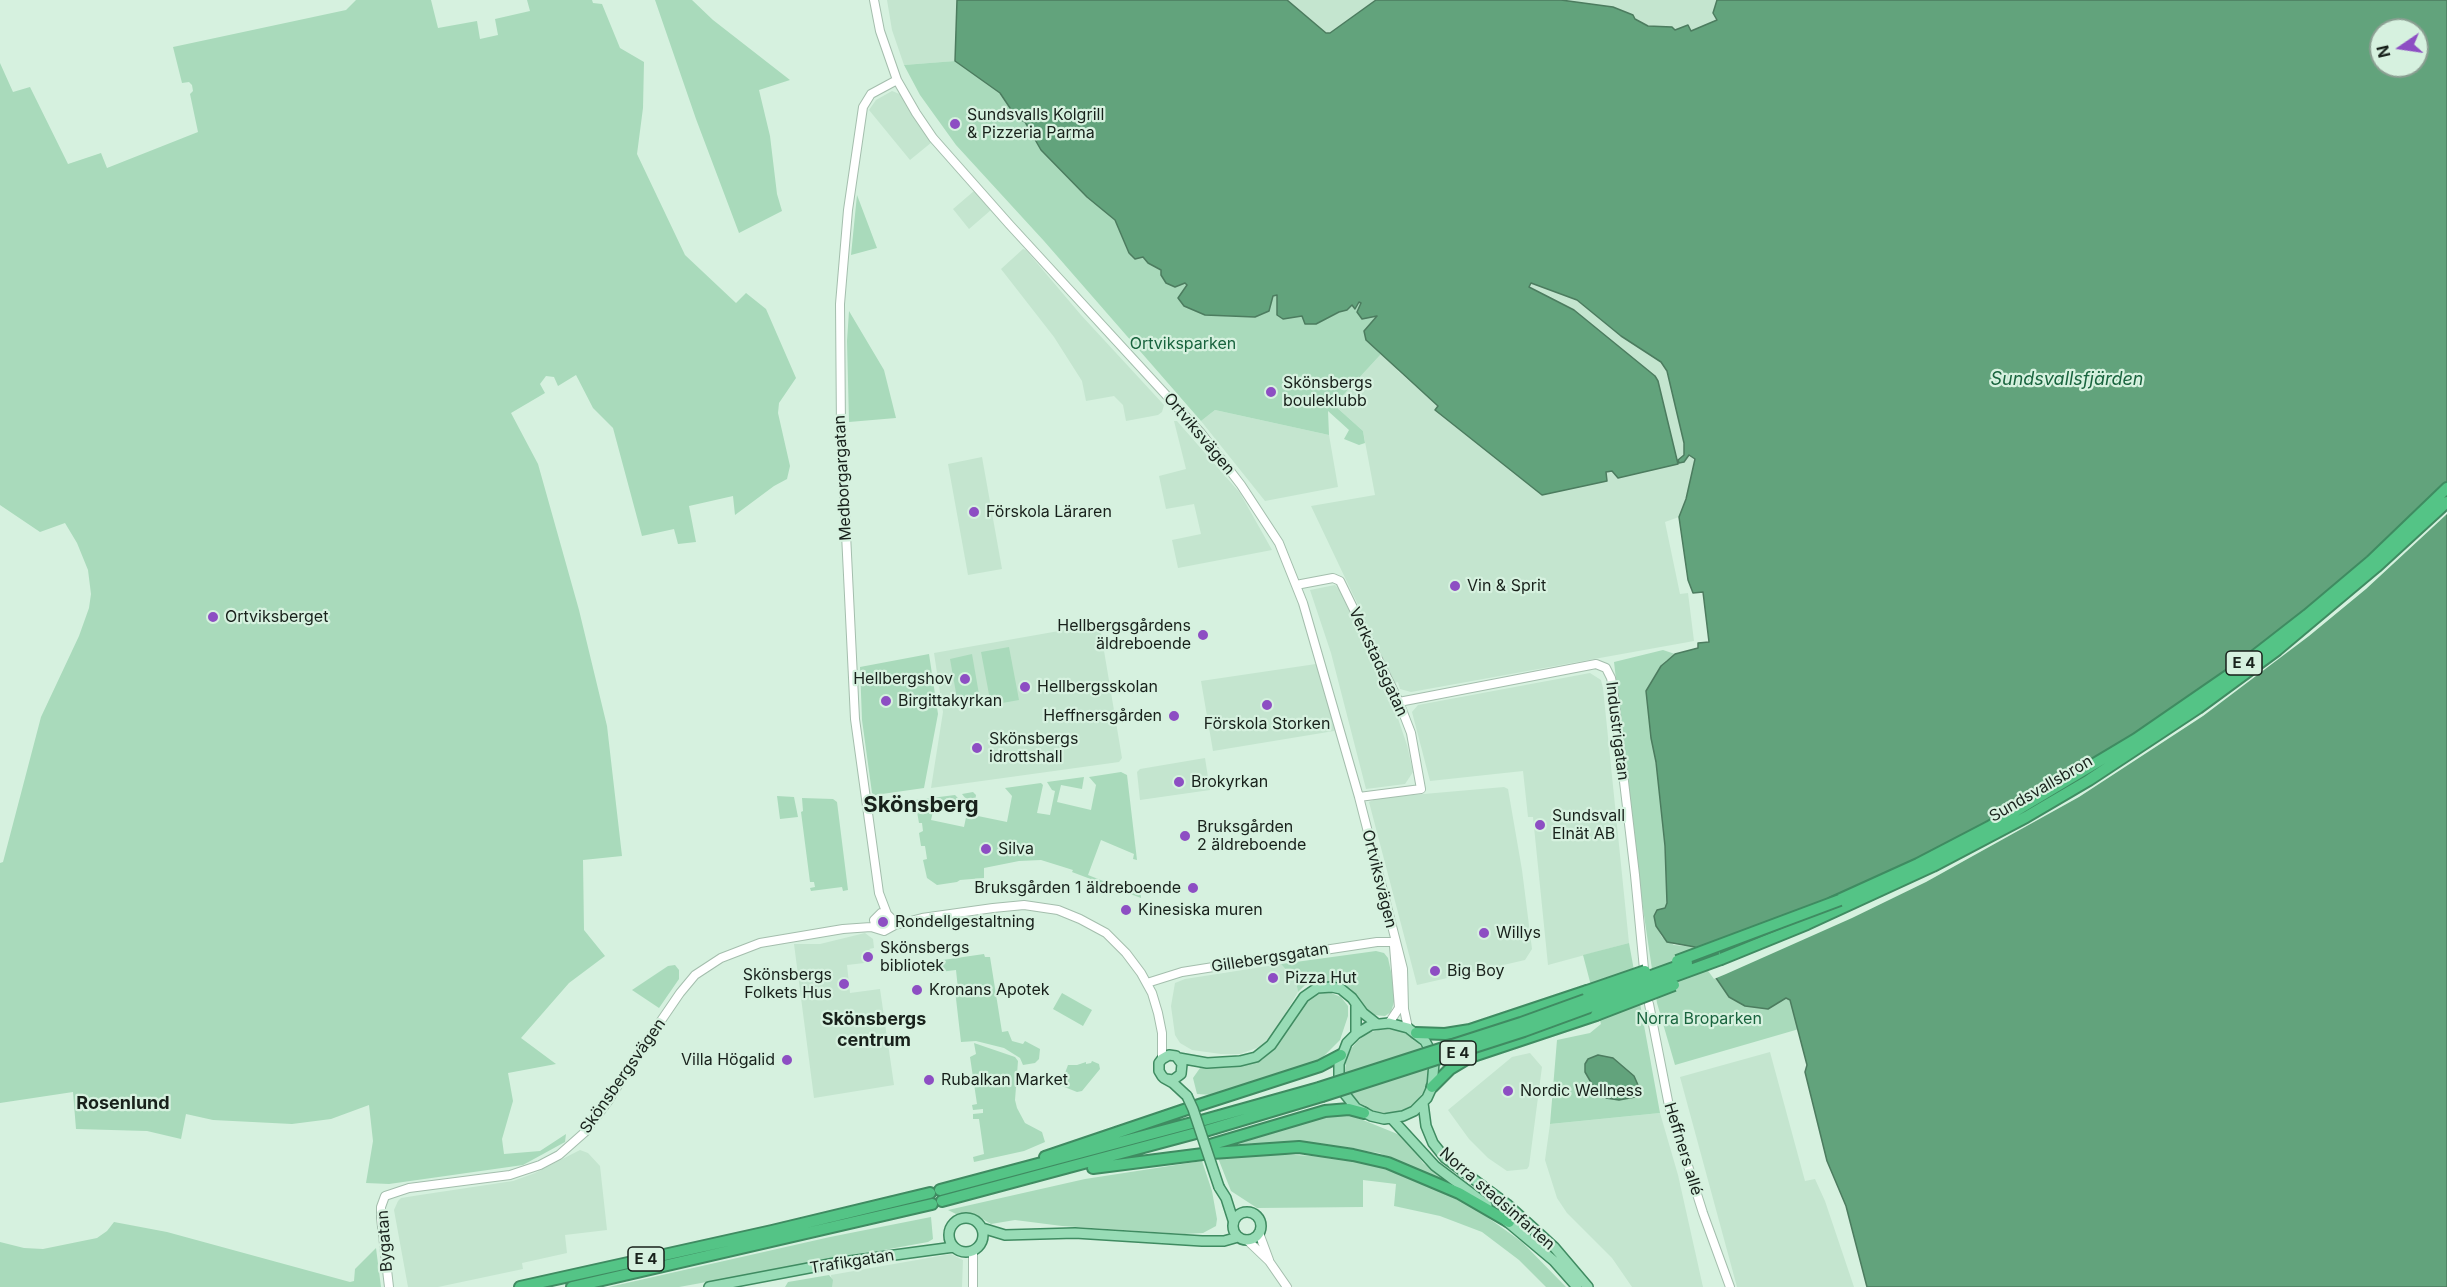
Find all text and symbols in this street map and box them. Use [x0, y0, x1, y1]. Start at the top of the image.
north arrow [2369, 18, 2429, 78]
text: N [2372, 43, 2395, 60]
place label: Sundsvalls Kolgrill & Pizzeria Parma [967, 105, 1104, 143]
marker: Sundsvalls Kolgrill & Pizzeria Parma [948, 117, 962, 131]
park label: Ortviksparken [1130, 334, 1236, 354]
water label: Sundsvallsfjärden [1990, 369, 2144, 391]
place label: Skönsbergs bouleklubb [1283, 373, 1372, 411]
marker: Skönsbergs bouleklubb [1264, 385, 1278, 399]
street label: Ortviksvägen [1159, 389, 1239, 479]
street label: Medborgargatan [830, 415, 856, 541]
place label: Förskola Läraren [986, 502, 1112, 522]
marker: Förskola Läraren [967, 505, 981, 519]
place label: Vin & Sprit [1467, 576, 1546, 596]
marker: Vin & Sprit [1448, 579, 1462, 593]
street label: Verkstadsgatan [1344, 604, 1412, 720]
place label: Ortviksberget [225, 607, 328, 627]
marker: Ortviksberget [206, 610, 220, 624]
place label: Hellbergsgårdens äldreboende [1057, 616, 1191, 654]
marker: Hellbergsgårdens äldreboende [1196, 628, 1210, 642]
road number: E 4 [2226, 651, 2262, 675]
place label: Hellbergshov [853, 669, 953, 689]
marker: Hellbergshov [958, 672, 972, 686]
place label: Hellbergsskolan [1037, 677, 1158, 697]
marker: Hellbergsskolan [1018, 680, 1032, 694]
street label: Industrigatan [1601, 681, 1633, 781]
place label: Birgittakyrkan [898, 691, 1002, 711]
marker: Birgittakyrkan [879, 694, 893, 708]
marker: Förskola Storken [1260, 698, 1274, 712]
place label: Heffnersgården [1043, 706, 1162, 726]
marker: Heffnersgården [1167, 709, 1181, 723]
place label: Förskola Storken [1204, 714, 1330, 734]
place label: Skönsbergs idrottshall [989, 729, 1078, 767]
marker: Skönsbergs idrottshall [970, 741, 984, 755]
street label: Sundsvallsbron [1986, 752, 2096, 826]
place label: Brokyrkan [1191, 772, 1268, 792]
marker: Brokyrkan [1172, 775, 1186, 789]
district label: Skönsberg [863, 792, 979, 818]
place label: Sundsvall Elnät AB [1552, 806, 1625, 844]
place label: Bruksgården 2 äldreboende [1197, 817, 1306, 855]
marker: Sundsvall Elnät AB [1533, 818, 1547, 832]
street label: Ortviksvägen [1358, 828, 1400, 930]
marker: Bruksgården 2 äldreboende [1178, 829, 1192, 843]
place label: Silva [998, 839, 1034, 859]
marker: Silva [979, 842, 993, 856]
place label: Bruksgården 1 äldreboende [974, 878, 1181, 898]
marker: Bruksgården 1 äldreboende [1186, 881, 1200, 895]
place label: Kinesiska muren [1138, 900, 1263, 920]
marker: Kinesiska muren [1119, 903, 1133, 917]
place label: Rondellgestaltning [895, 912, 1035, 932]
marker: Rondellgestaltning [876, 915, 890, 929]
place label: Willys [1496, 923, 1541, 943]
marker: Willys [1477, 926, 1491, 940]
place label: Skönsbergs bibliotek [880, 938, 969, 976]
street label: Gillebergsgatan [1210, 939, 1330, 977]
marker: Skönsbergs bibliotek [861, 950, 875, 964]
place label: Big Boy [1447, 961, 1504, 981]
marker: Big Boy [1428, 964, 1442, 978]
place label: Skönsbergs Folkets Hus [743, 965, 832, 1003]
place label: Pizza Hut [1285, 968, 1357, 988]
marker: Pizza Hut [1266, 971, 1280, 985]
marker: Skönsbergs Folkets Hus [837, 977, 851, 991]
place label: Kronans Apotek [929, 980, 1050, 1000]
marker: Kronans Apotek [910, 983, 924, 997]
district label: Skönsbergs centrum [822, 1009, 926, 1052]
park label: Norra Broparken [1636, 1009, 1762, 1029]
street label: Skönsbergsvägen [576, 1015, 670, 1137]
road number: E 4 [1440, 1041, 1476, 1065]
place label: Villa Högalid [681, 1050, 775, 1070]
marker: Villa Högalid [780, 1053, 794, 1067]
place label: Rubalkan Market [941, 1070, 1068, 1090]
marker: Rubalkan Market [922, 1073, 936, 1087]
place label: Nordic Wellness [1520, 1081, 1642, 1101]
marker: Nordic Wellness [1501, 1084, 1515, 1098]
district label: Rosenlund [76, 1093, 170, 1115]
street label: Heffners allé [1660, 1100, 1706, 1198]
street label: Norra stadsinfarten [1435, 1144, 1559, 1254]
street label: Bygatan [373, 1210, 397, 1272]
street label: Trafikgatan [808, 1246, 896, 1278]
road number: E 4 [628, 1247, 664, 1271]

